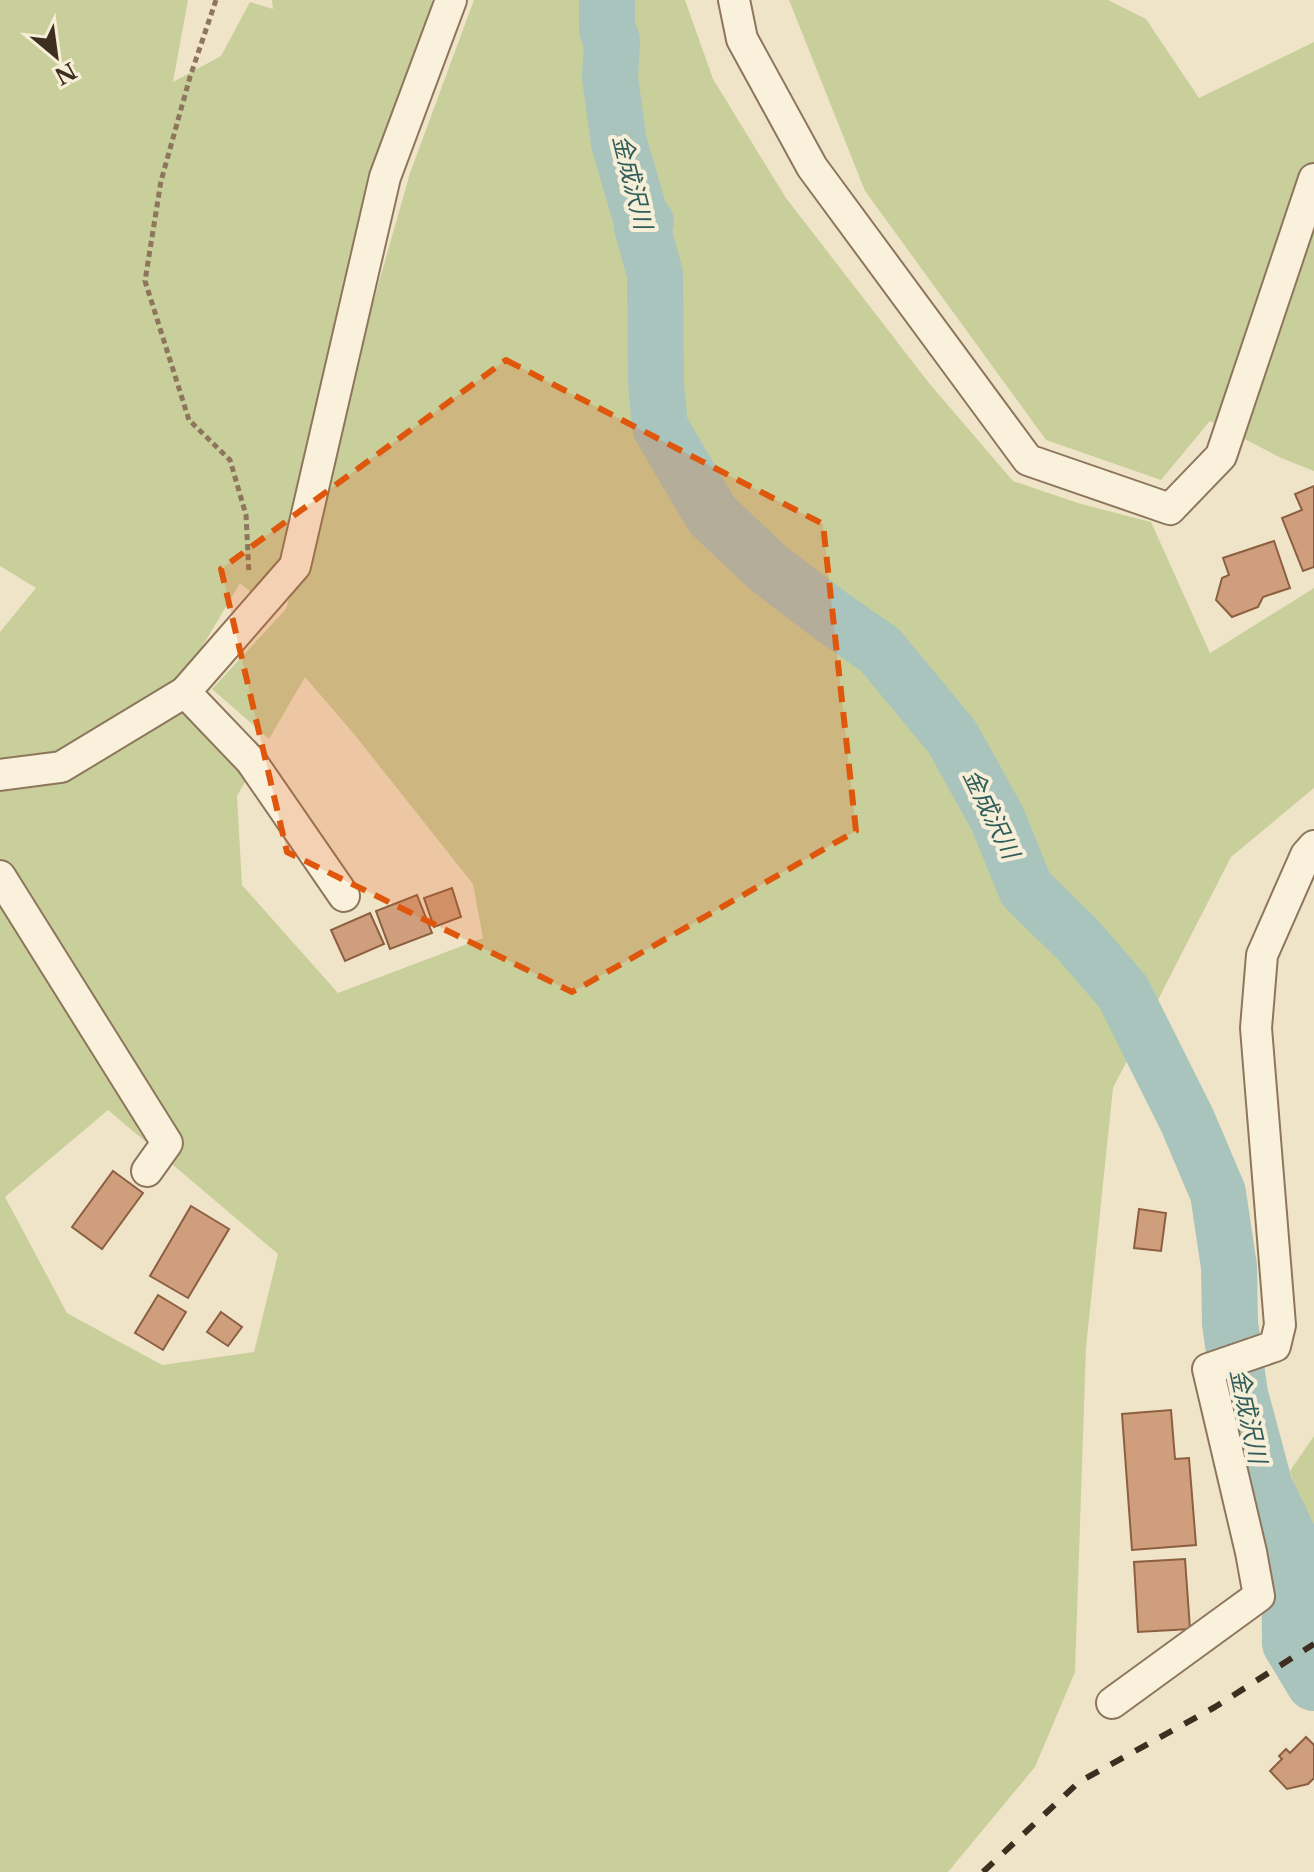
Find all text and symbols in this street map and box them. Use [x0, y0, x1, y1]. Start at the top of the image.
north arrow [16, 16, 96, 96]
text: N [50, 56, 81, 90]
water label: 金成沢川 [607, 132, 659, 235]
water label: 金成沢川 [957, 764, 1027, 866]
water label: 金成沢川 [1224, 1366, 1273, 1469]

